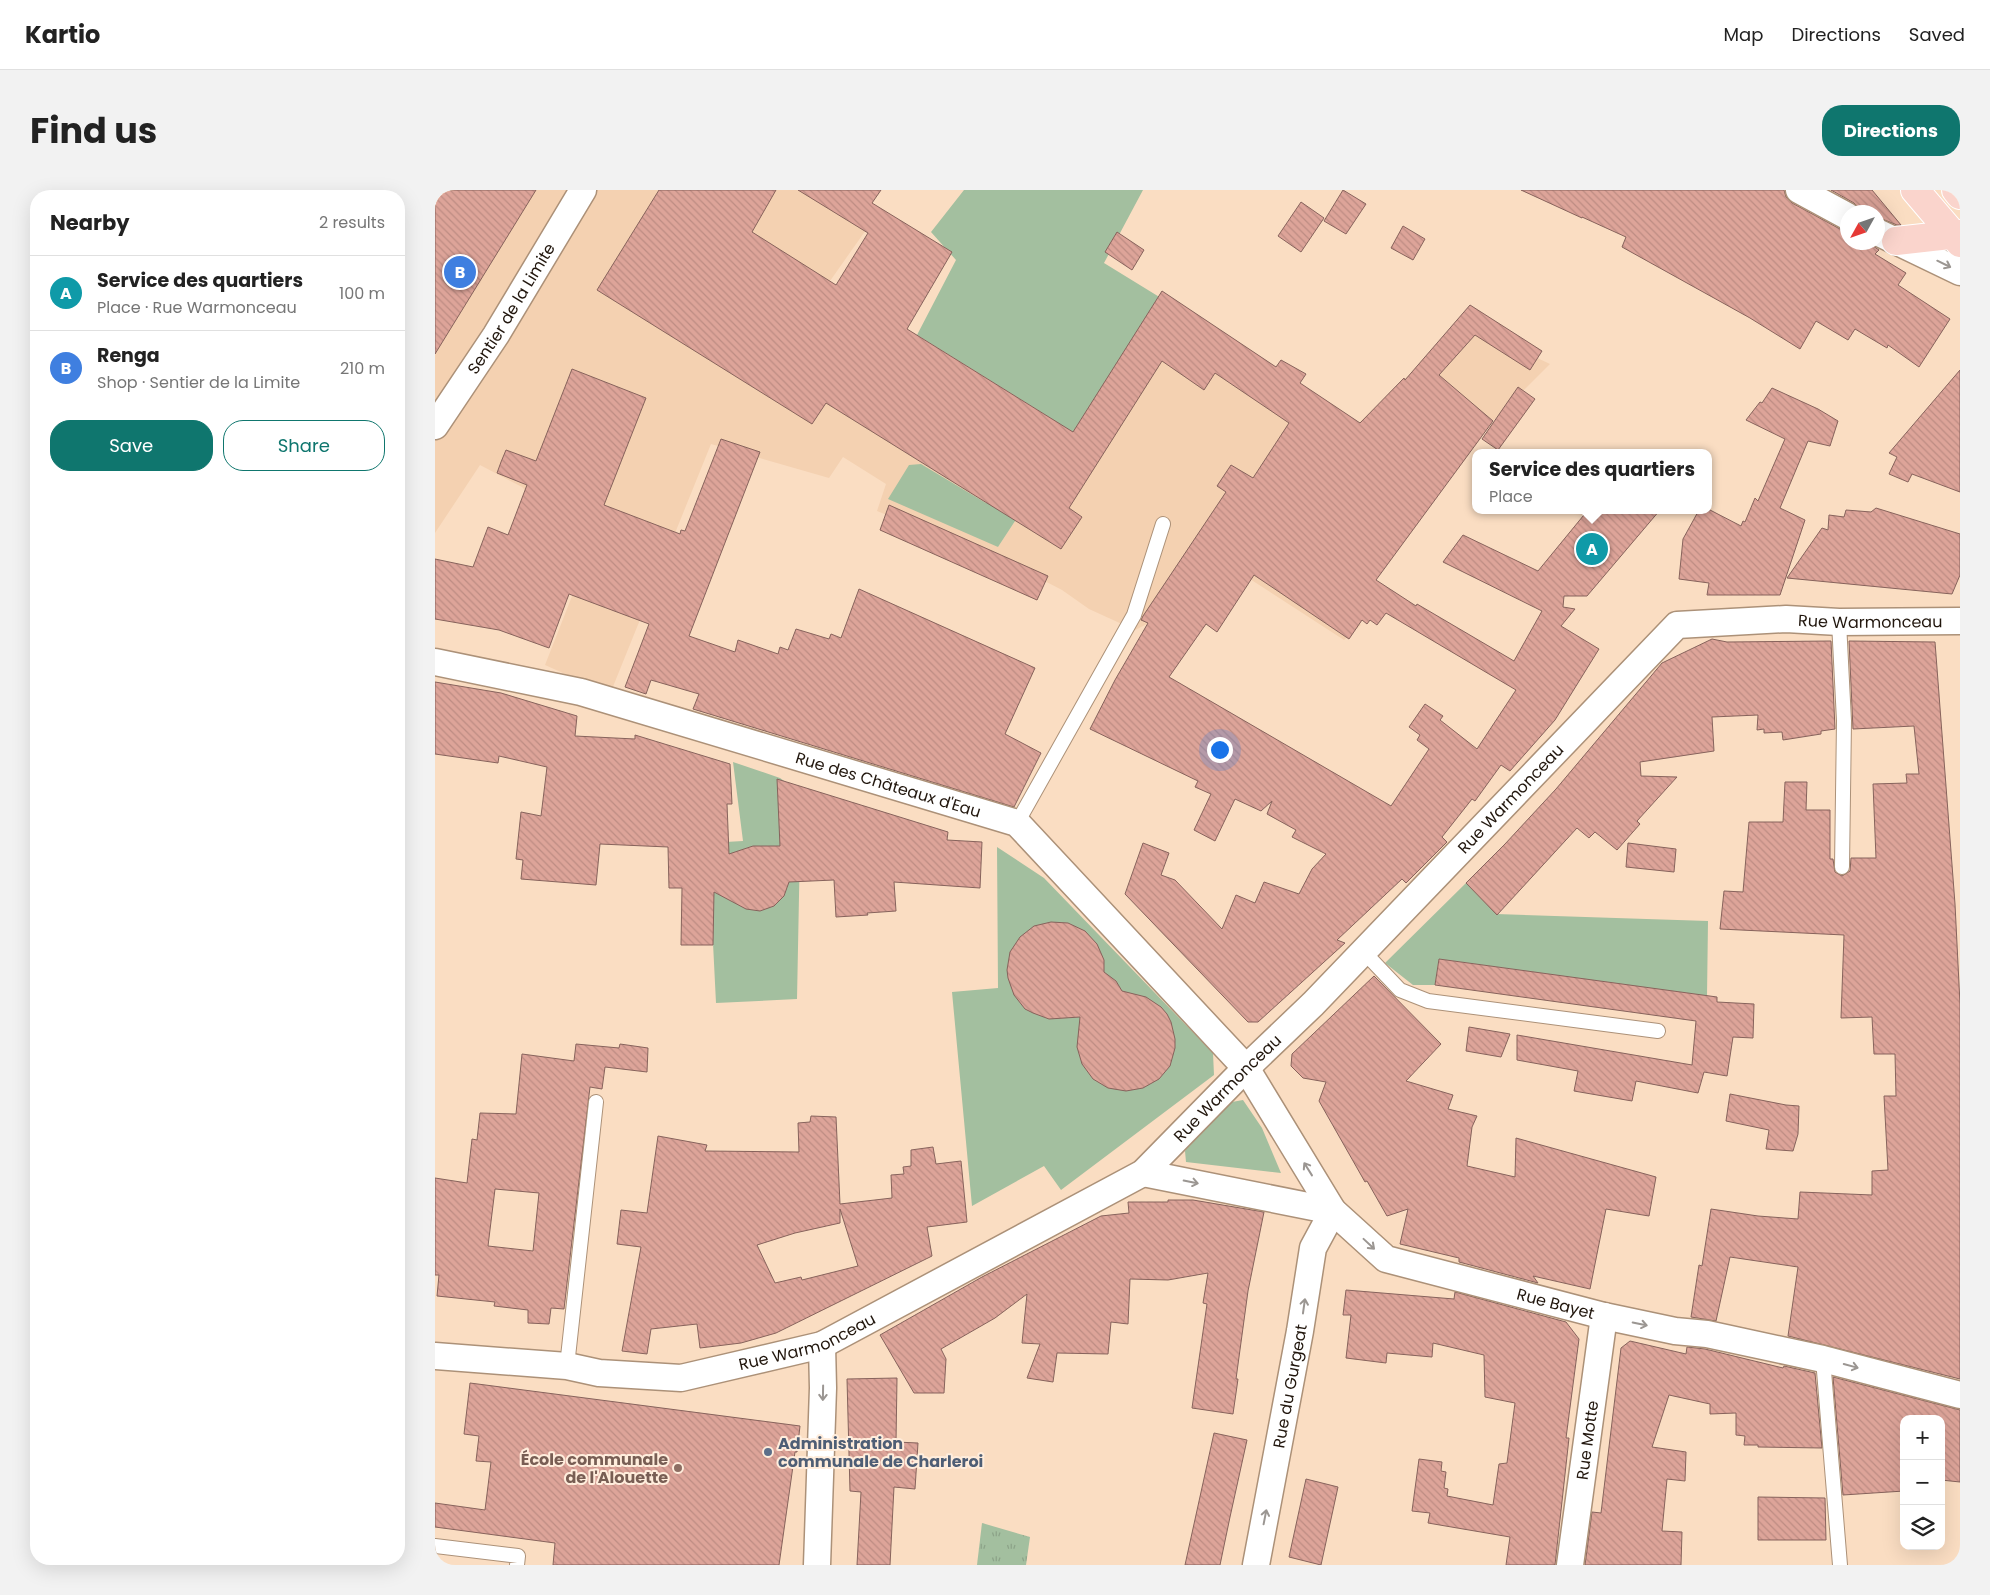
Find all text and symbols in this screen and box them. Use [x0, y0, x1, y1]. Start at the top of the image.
text: Kartio [25, 18, 100, 51]
text: Map [1724, 22, 1763, 47]
text: Directions [1791, 22, 1881, 47]
text: Saved [1909, 22, 1965, 47]
button: Directions [1822, 105, 1960, 156]
text: Find us [30, 106, 157, 155]
north arrow [1840, 205, 1885, 250]
text: Nearby [50, 208, 130, 237]
text: 2 results [319, 211, 385, 234]
street label: Sentier de la Limite [462, 239, 561, 379]
pin: B [444, 253, 476, 291]
one-way arrow [1936, 260, 1951, 270]
text: Service des quartiers [97, 267, 303, 294]
text: A [60, 282, 72, 305]
text: 100 m [339, 282, 385, 305]
text: Place · Rue Warmonceau [97, 296, 297, 319]
text: Renga [97, 342, 160, 369]
text: B [61, 357, 71, 380]
text: 210 m [340, 357, 385, 380]
text: Shop · Sentier de la Limite [97, 371, 300, 394]
button: Save [50, 420, 213, 471]
button: Share [223, 420, 385, 471]
popup [1472, 449, 1712, 514]
text: Service des quartiers [1489, 456, 1695, 483]
text: Place [1489, 485, 1533, 508]
pin: A [1576, 530, 1608, 568]
street label: Rue Warmonceau [1797, 609, 1942, 634]
your location [1207, 737, 1233, 763]
street label: Rue Warmonceau [1452, 739, 1569, 859]
street label: Rue des Châteaux d'Eau [793, 746, 984, 824]
street label: Rue Warmonceau [1168, 1029, 1287, 1147]
one-way arrow [1303, 1163, 1313, 1177]
one-way arrow [1182, 1178, 1198, 1188]
one-way arrow [1363, 1238, 1376, 1250]
street label: Rue Bayet [1514, 1283, 1597, 1325]
one-way arrow [1299, 1298, 1309, 1314]
street label: Rue Warmonceau [736, 1307, 880, 1376]
one-way arrow [1632, 1319, 1648, 1329]
street label: Rue du Gurgeat [1267, 1322, 1313, 1450]
one-way arrow [1842, 1362, 1858, 1371]
one-way arrow [818, 1385, 828, 1401]
street label: Rue Motte [1571, 1399, 1604, 1481]
map controls [1900, 1415, 1945, 1550]
button: + [1900, 1415, 1945, 1460]
place label: Administration communale de Charleroi [778, 1432, 983, 1473]
marker: Administration communale de Charleroi [762, 1446, 774, 1458]
place label: École communale de l'Alouette [521, 1448, 668, 1489]
button: − [1900, 1460, 1945, 1505]
marker: École communale de l'Alouette [672, 1462, 684, 1474]
button: layers [1900, 1505, 1945, 1550]
one-way arrow [1260, 1510, 1270, 1526]

